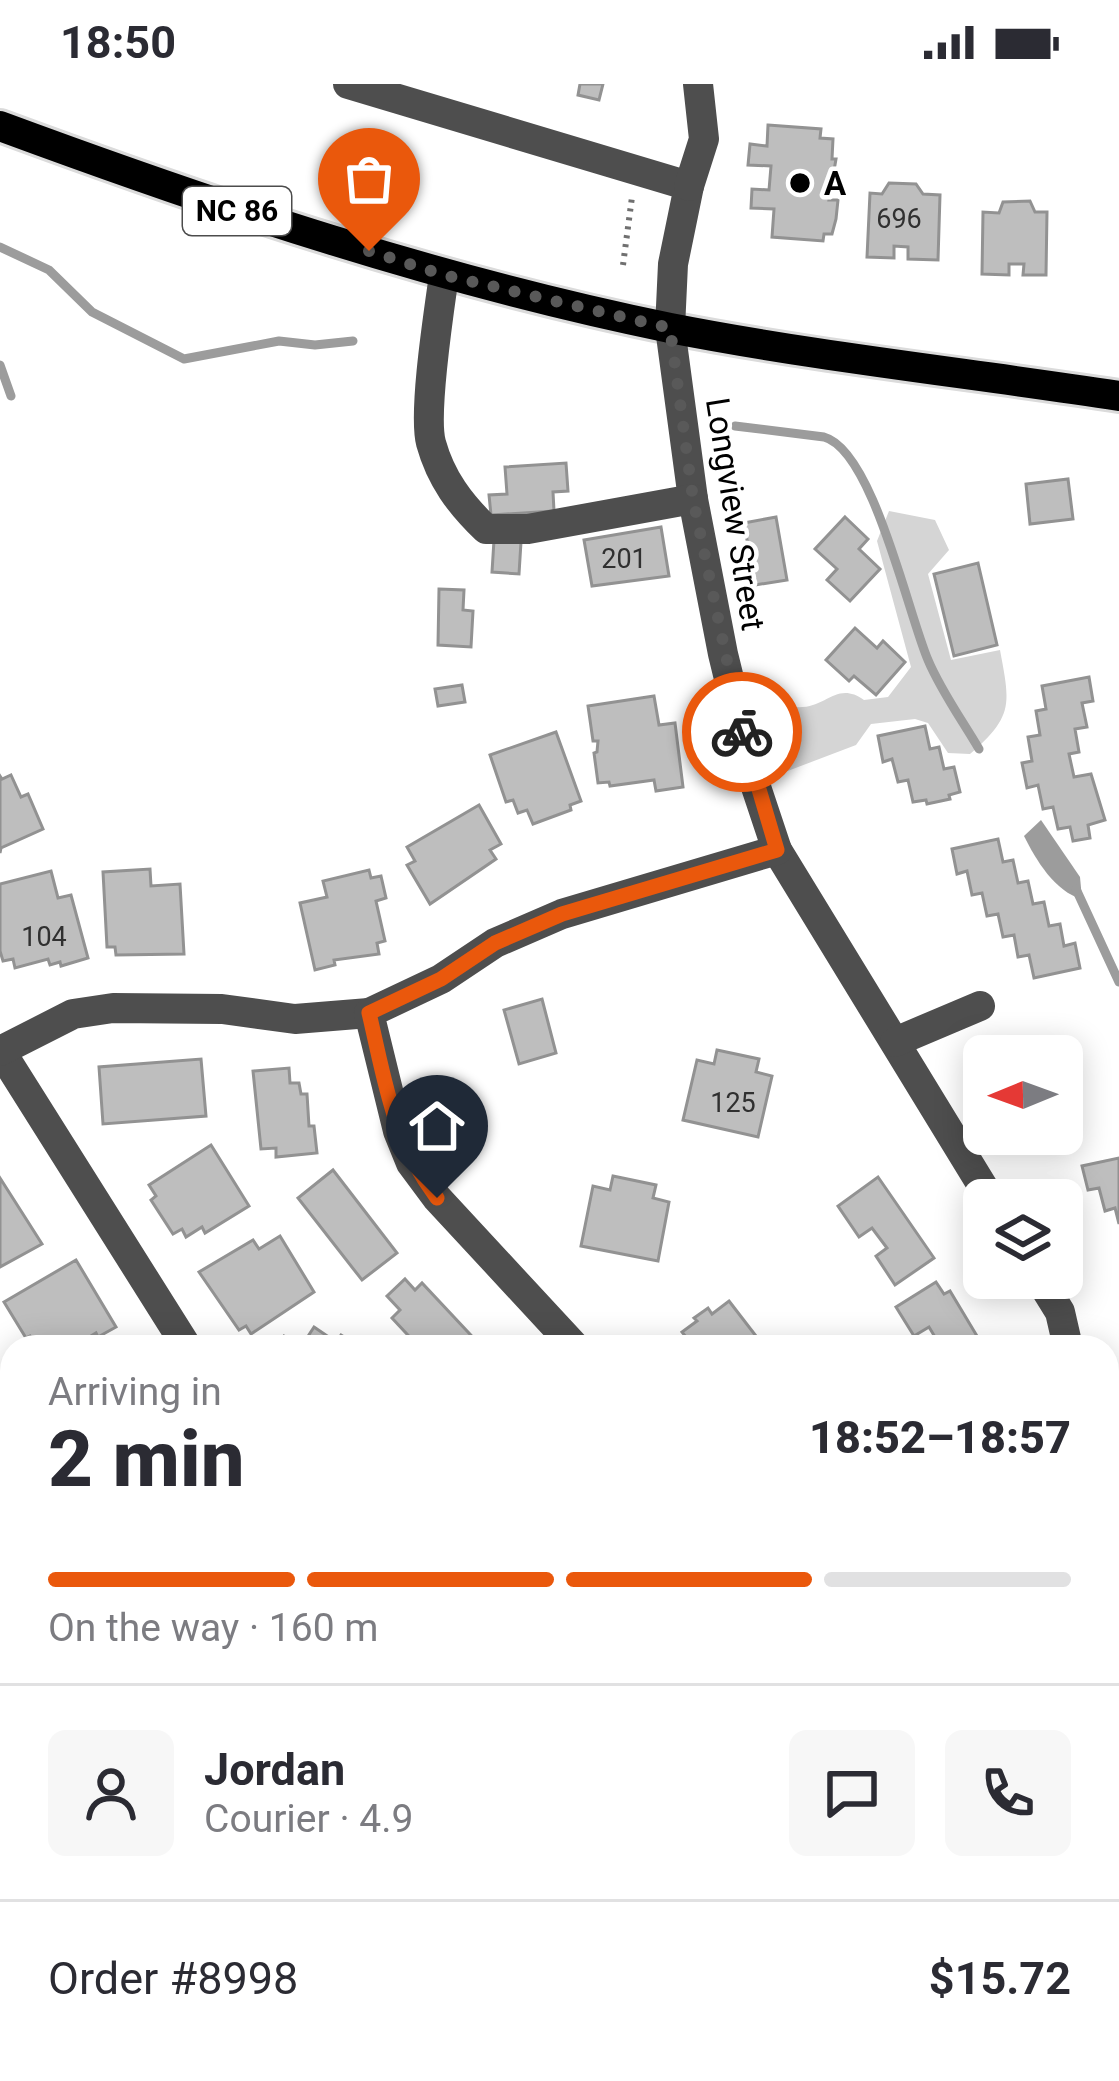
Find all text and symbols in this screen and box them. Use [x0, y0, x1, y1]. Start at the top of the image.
text: 18:50 [60, 16, 176, 69]
pin [318, 128, 420, 251]
icon: bag [336, 146, 402, 212]
place label: A [824, 164, 847, 203]
marker: A [787, 170, 813, 196]
road number: NC 86 [183, 187, 291, 235]
house number: 696 [876, 203, 922, 235]
street label: Longview Street [698, 395, 773, 633]
house number: 201 [601, 543, 647, 575]
courier [682, 672, 802, 792]
icon: bike [709, 699, 775, 765]
house number: 104 [21, 921, 67, 953]
north arrow [963, 1035, 1083, 1155]
map controls [963, 1035, 1083, 1299]
pin [386, 1075, 488, 1198]
house number: 125 [710, 1087, 756, 1119]
icon: home [404, 1093, 470, 1159]
button: layers [963, 1179, 1083, 1299]
text: Arriving in [48, 1369, 222, 1415]
text: 18:52–18:57 [809, 1411, 1071, 1464]
text: 2 min [48, 1414, 245, 1505]
text: On the way · 160 m [48, 1605, 379, 1651]
button: person [48, 1730, 174, 1856]
button: chat [789, 1730, 915, 1856]
button: phone [945, 1730, 1071, 1856]
text: Jordan [204, 1743, 345, 1796]
text: Courier · 4.9 [204, 1796, 413, 1842]
text: Order #8998 [48, 1952, 298, 2005]
text: $15.72 [929, 1952, 1071, 2005]

